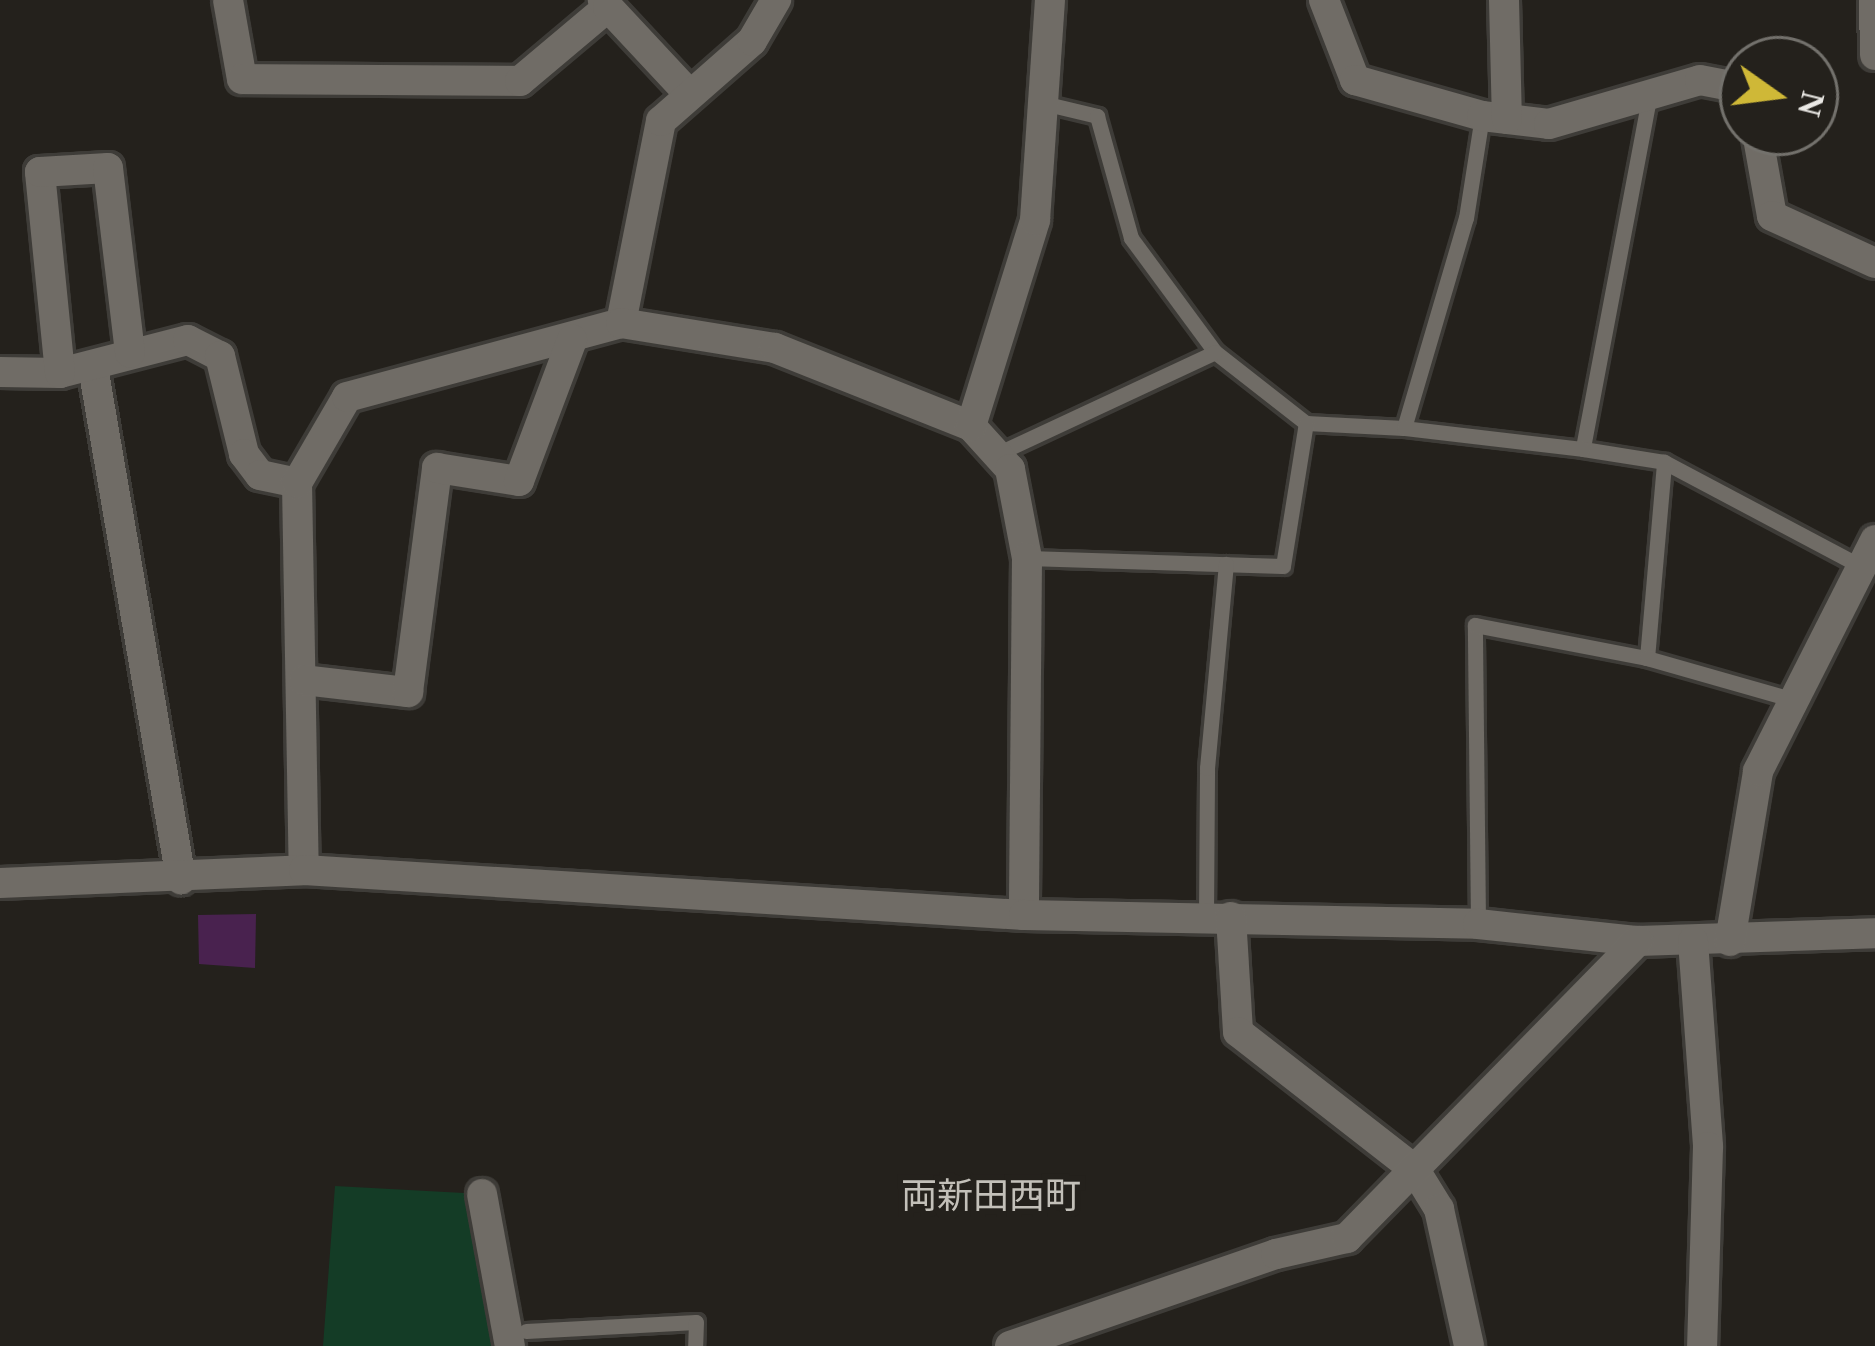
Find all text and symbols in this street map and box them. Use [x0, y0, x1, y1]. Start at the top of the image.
north arrow [1719, 36, 1839, 156]
text: N [1791, 88, 1831, 120]
district label: 両新田西町 [901, 1175, 1081, 1219]

